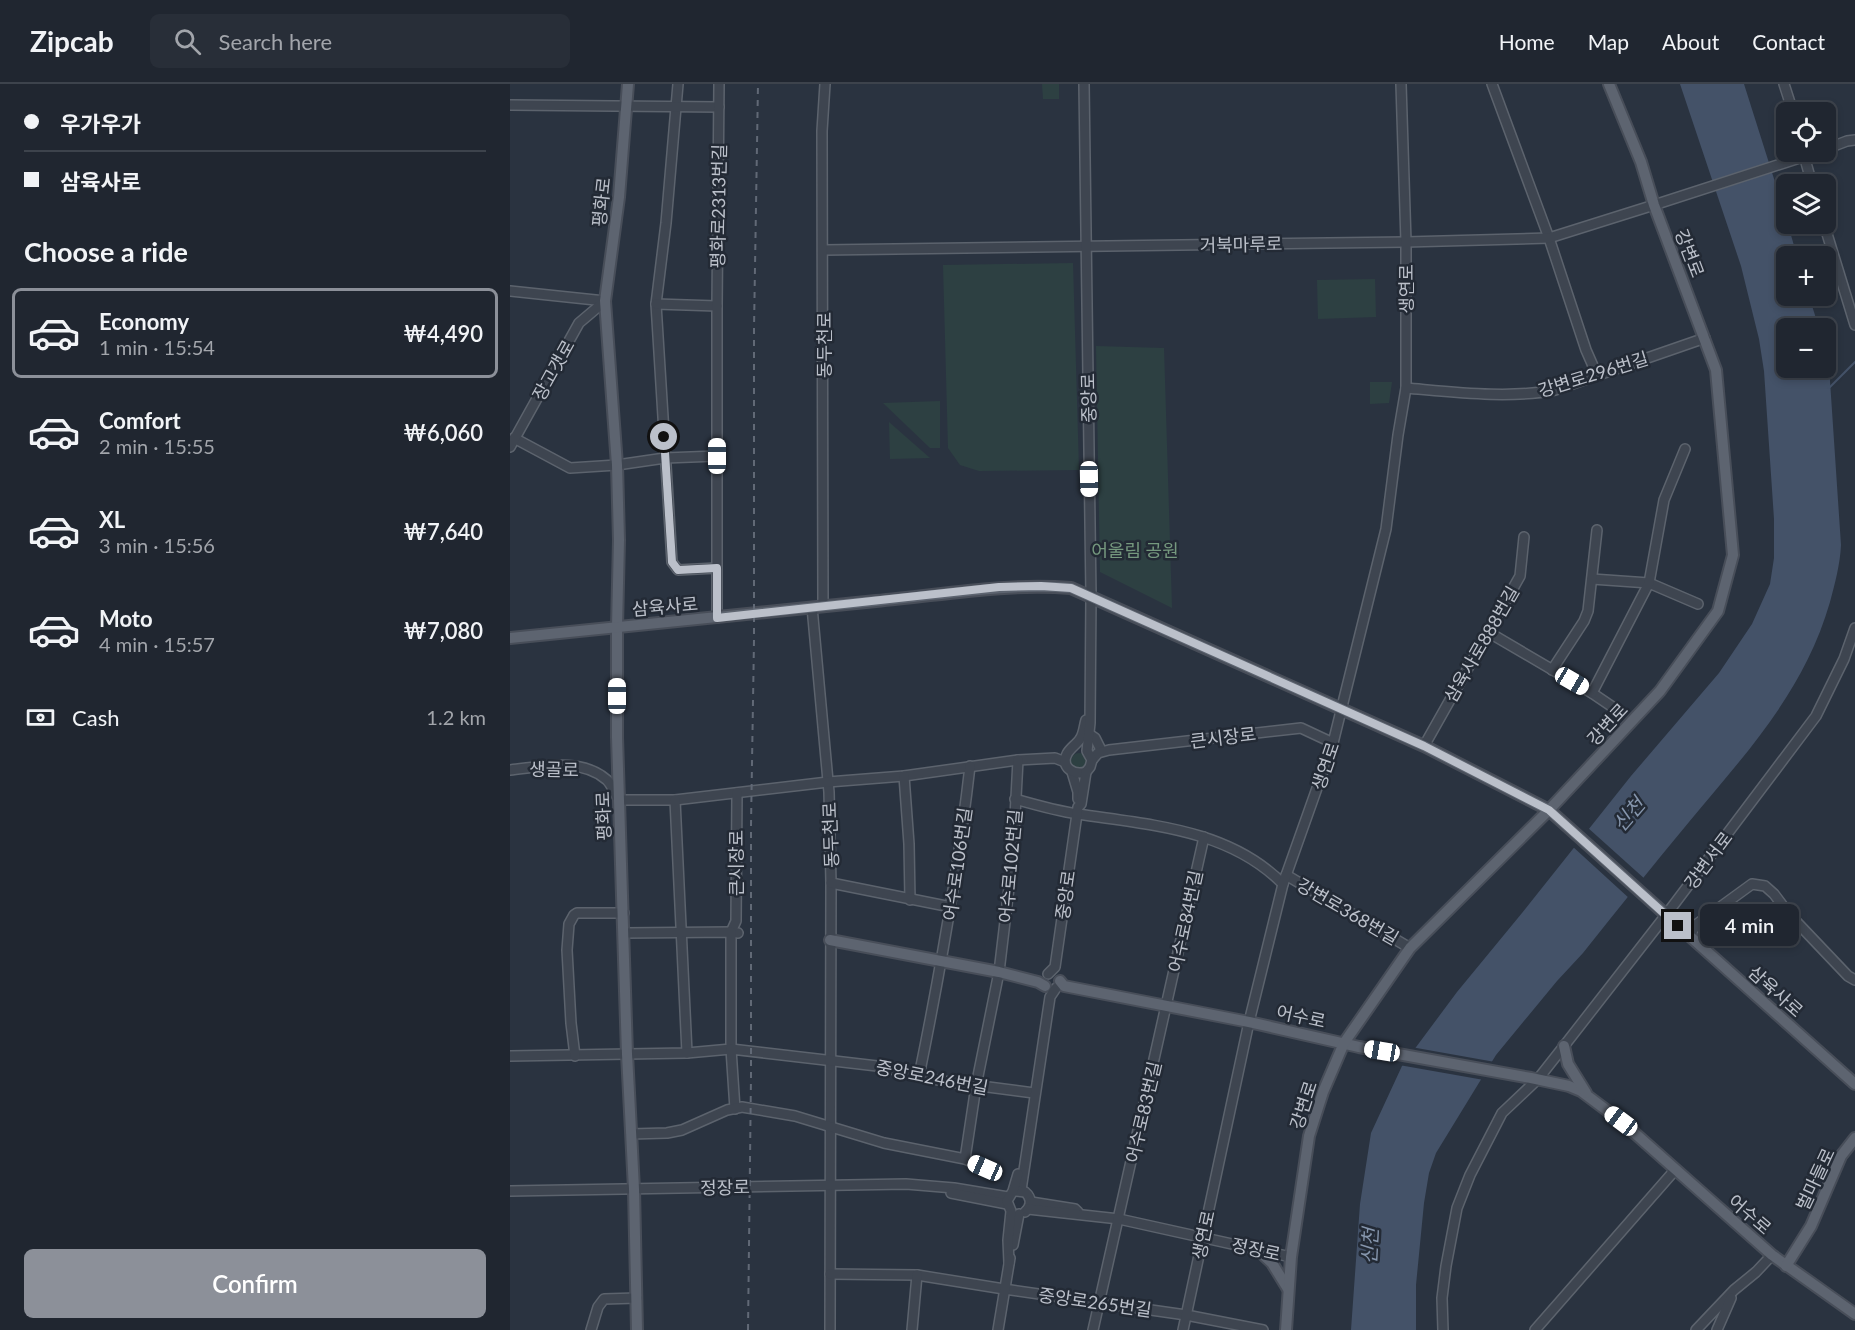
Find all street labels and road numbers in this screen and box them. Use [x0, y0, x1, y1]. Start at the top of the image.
street label: 평화로2313번길 [706, 144, 730, 268]
street label: 평화로 [587, 176, 615, 228]
street label: 강변로 [1671, 226, 1709, 280]
street label: 거북마루로 [1199, 232, 1283, 256]
street label: 생연로 [1395, 264, 1417, 314]
street label: 동두천로 [813, 312, 835, 378]
street label: 장고갯로 [527, 336, 579, 404]
street label: 강변로296번길 [1535, 347, 1651, 401]
street label: 중앙로 [1077, 373, 1099, 423]
street label: 삼육사로888번길 [1439, 582, 1523, 706]
street label: 삼육사로 [631, 592, 699, 620]
street label: 강변로 [1582, 698, 1632, 750]
street label: 큰시장로 [1189, 722, 1257, 752]
street label: 생연로 [1307, 739, 1343, 793]
street label: 생골로 [529, 758, 579, 780]
street label: 평화로 [591, 791, 615, 841]
street label: 동두천로 [818, 802, 842, 868]
street label: 어수로106번길 [938, 806, 976, 922]
street label: 어수로102번길 [994, 808, 1026, 924]
street label: 강변서로 [1679, 827, 1737, 893]
street label: 큰시장로 [725, 830, 747, 896]
street label: 어수로84번길 [1163, 868, 1207, 974]
street label: 중앙로 [1051, 869, 1079, 921]
street label: 강변로368번길 [1293, 873, 1403, 949]
street label: 삼육사로 [1744, 961, 1808, 1021]
street label: 어수로 [1274, 1000, 1328, 1032]
street label: 중앙로246번길 [874, 1055, 990, 1099]
street label: 어수로83번길 [1121, 1059, 1165, 1165]
street label: 강변로 [1285, 1078, 1321, 1132]
street label: 벌마들로 [1791, 1144, 1839, 1214]
street label: 정장로 [700, 1176, 750, 1198]
street label: 어수로 [1724, 1189, 1776, 1239]
street label: 생연로 [1187, 1208, 1219, 1262]
street label: 정장로 [1229, 1233, 1283, 1265]
street label: 중앙로265번길 [1037, 1283, 1153, 1321]

